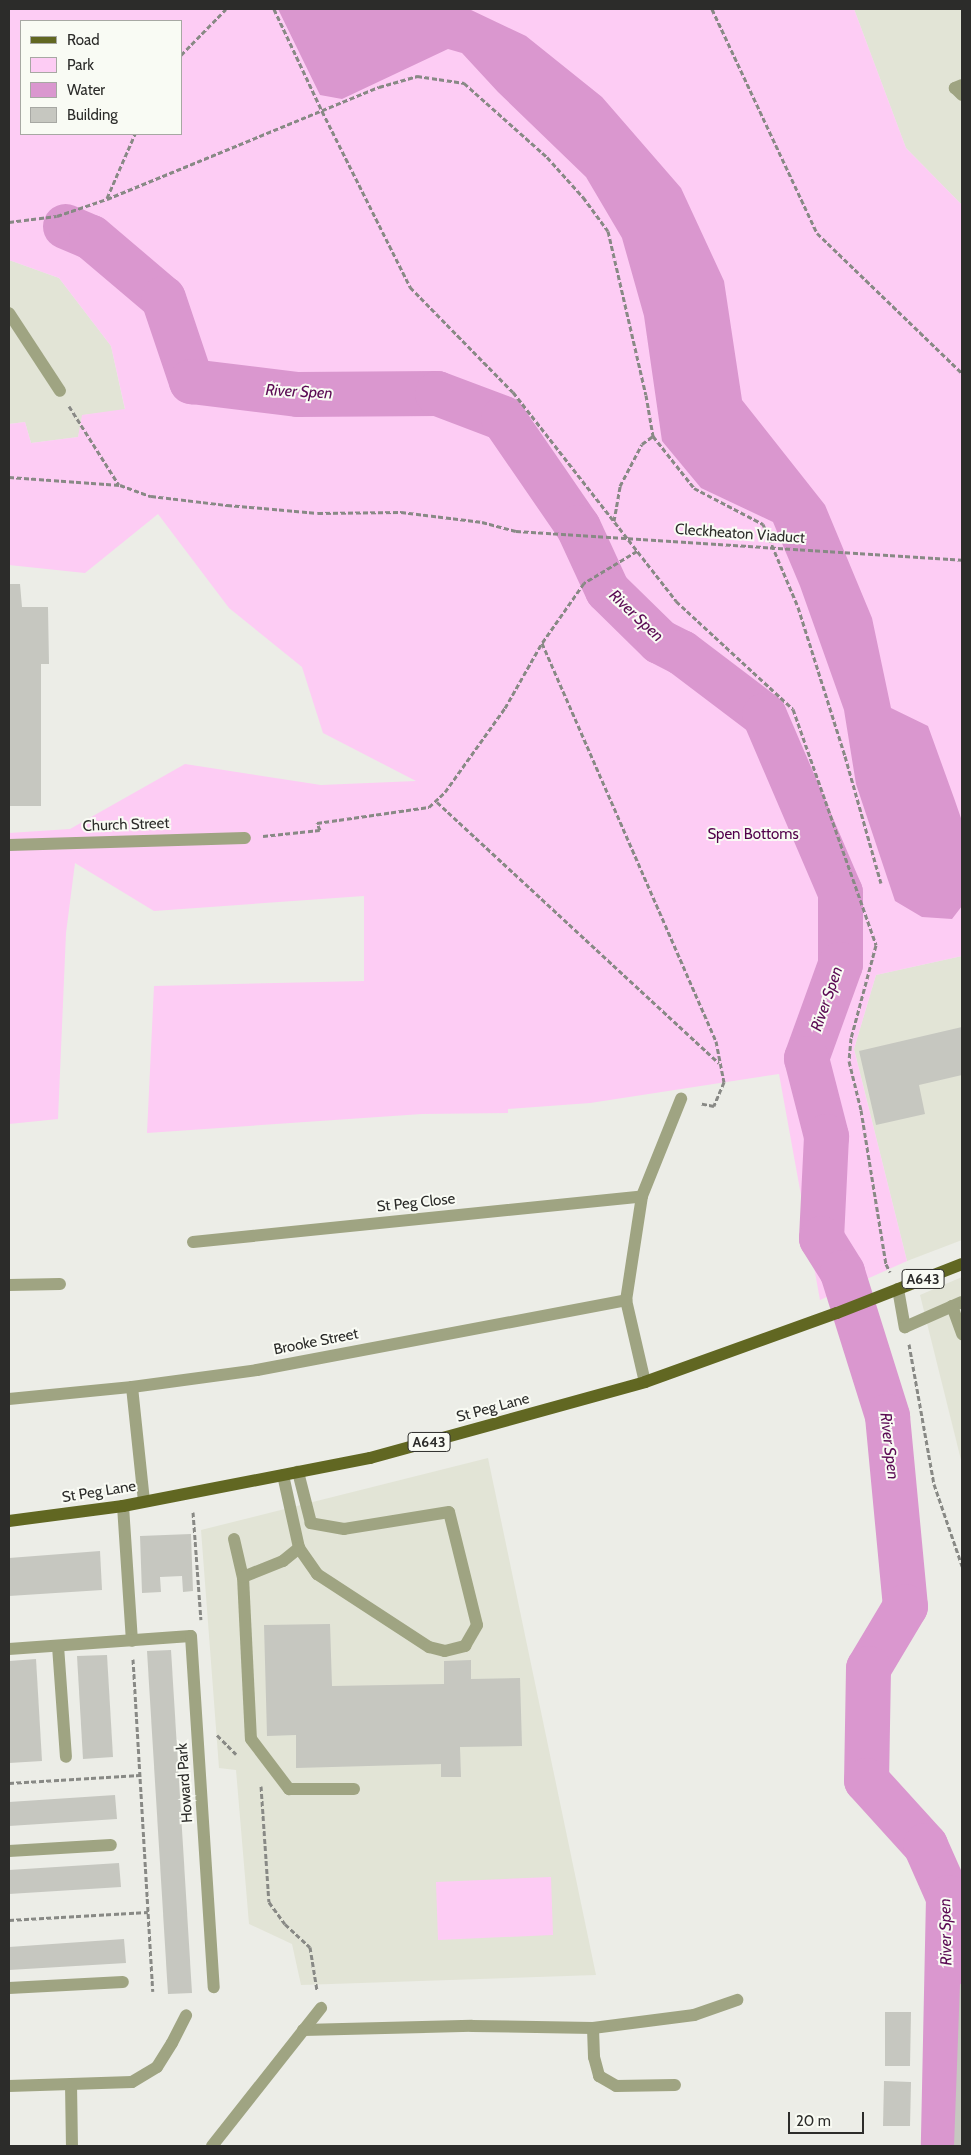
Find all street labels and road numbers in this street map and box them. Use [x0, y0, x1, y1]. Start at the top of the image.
street label: Cleckheaton Viaduct [675, 520, 805, 548]
street label: Church Street [82, 814, 170, 836]
street label: St Peg Close [376, 1190, 456, 1216]
road number: A643 [900, 1268, 946, 1290]
street label: Brooke Street [272, 1325, 360, 1359]
street label: St Peg Lane [455, 1390, 531, 1426]
road number: A643 [406, 1430, 452, 1454]
street label: St Peg Lane [61, 1477, 137, 1507]
street label: Howard Park [173, 1743, 197, 1823]

